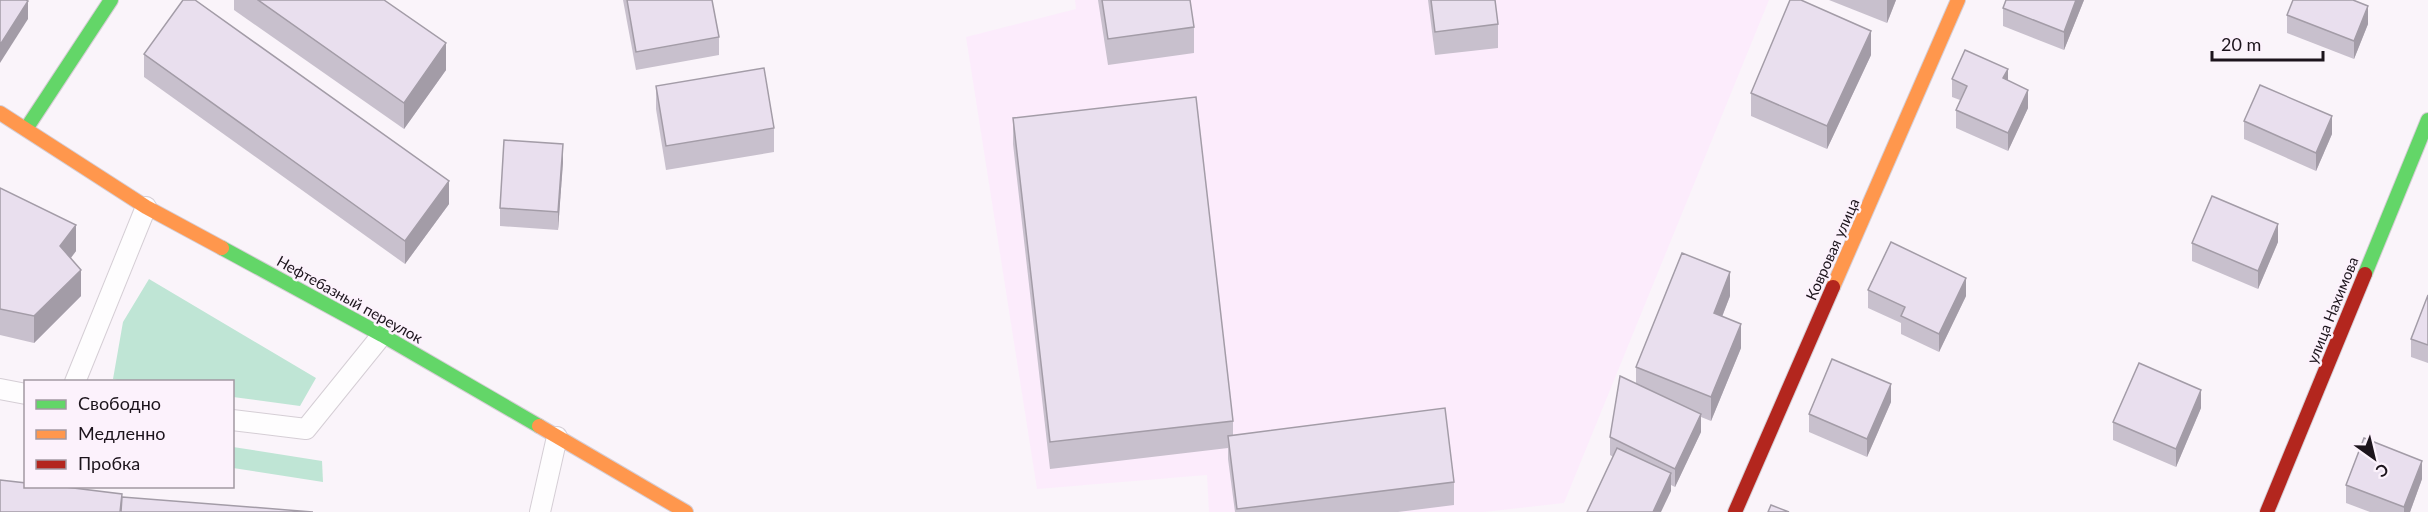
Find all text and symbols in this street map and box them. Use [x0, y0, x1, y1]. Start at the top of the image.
scale bar [2212, 24, 2323, 62]
text: 20 m [2221, 33, 2261, 55]
street label: Ковровая улица [1802, 195, 1862, 303]
street label: Нефтебазный переулок [274, 251, 426, 347]
street label: улица Нахимова [2302, 254, 2362, 366]
legend [24, 380, 234, 488]
text: Свободно [78, 392, 161, 414]
text: Медленно [78, 422, 166, 444]
north arrow [2344, 428, 2404, 488]
text: Пробка [78, 452, 140, 474]
text: С [2373, 460, 2392, 482]

